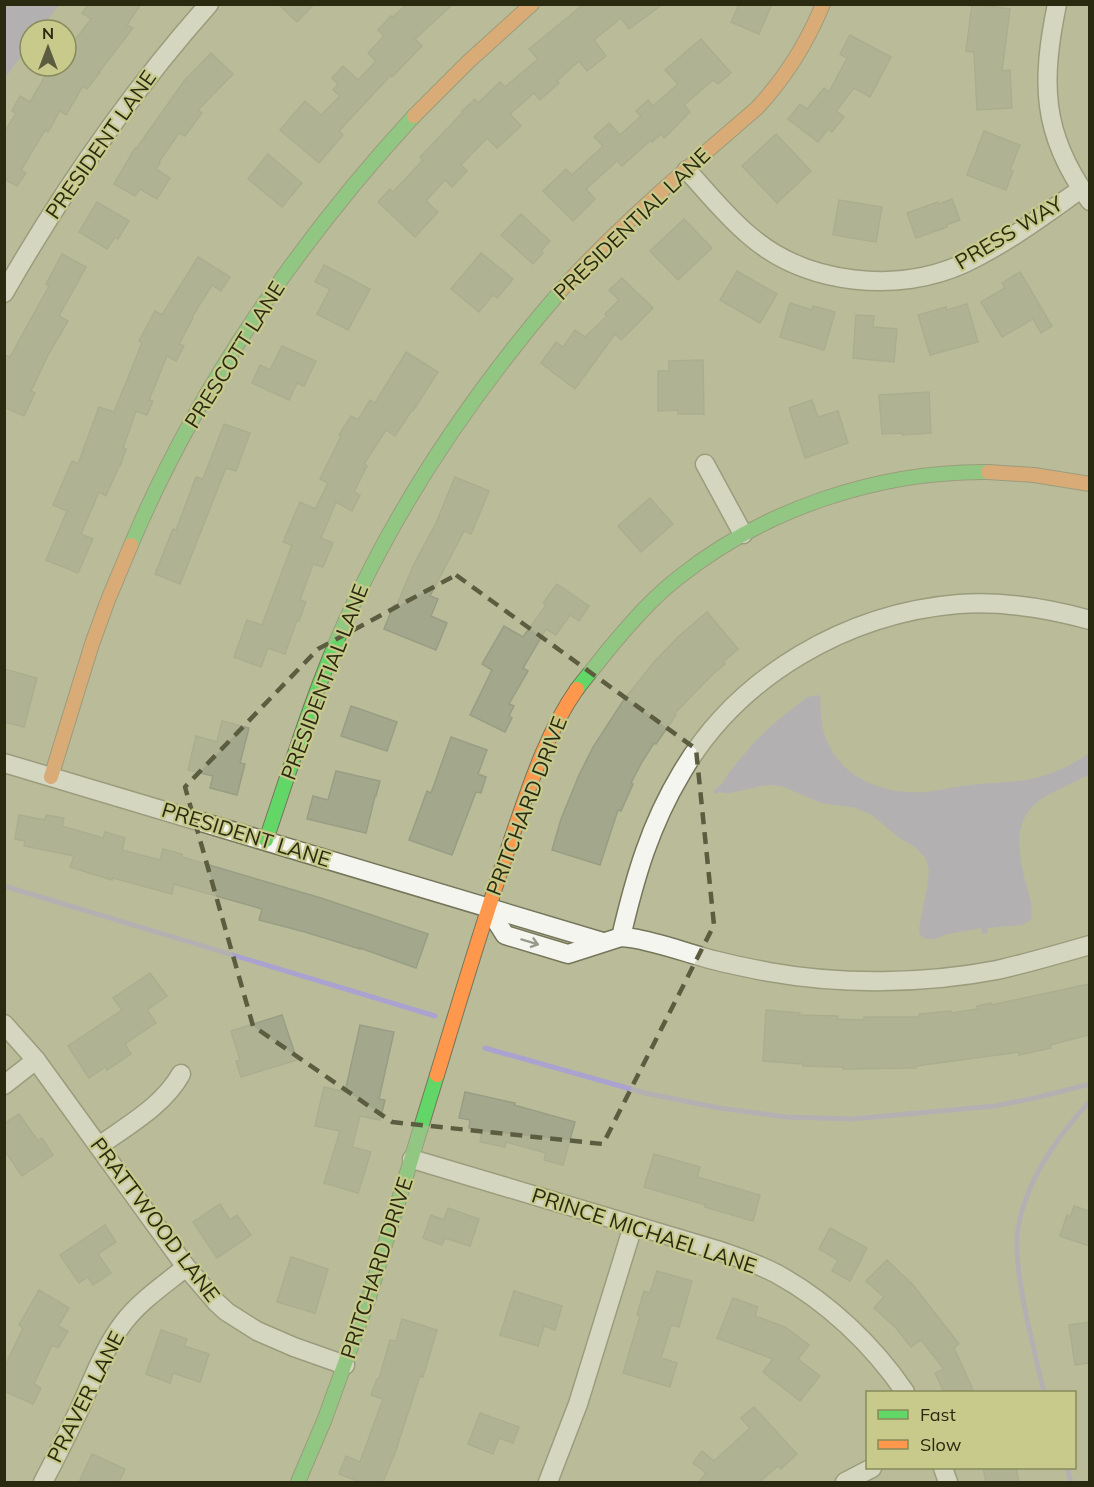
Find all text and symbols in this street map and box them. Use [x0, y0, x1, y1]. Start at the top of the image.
north arrow [18, 18, 78, 78]
text: N [42, 23, 54, 43]
street label: PRESIDENT LANE [39, 65, 161, 224]
street label: PRESIDENTIAL LANE [548, 142, 715, 305]
street label: PRESS WAY [950, 190, 1067, 274]
street label: PRESCOTT LANE [179, 276, 290, 433]
street label: PRESIDENTIAL LANE [275, 580, 373, 783]
street label: PRITCHARD DRIVE [480, 712, 572, 899]
street label: PRESIDENT LANE [159, 796, 334, 872]
one-way arrow [520, 937, 539, 948]
street label: PRATTWOOD LANE [86, 1132, 226, 1307]
street label: PRITCHARD DRIVE [334, 1173, 418, 1362]
street label: PRINCE MICHAEL LANE [529, 1181, 760, 1279]
street label: PRAVER LANE [41, 1327, 129, 1466]
legend [866, 1391, 1076, 1469]
text: Fast [920, 1403, 956, 1426]
text: Slow [920, 1433, 962, 1456]

